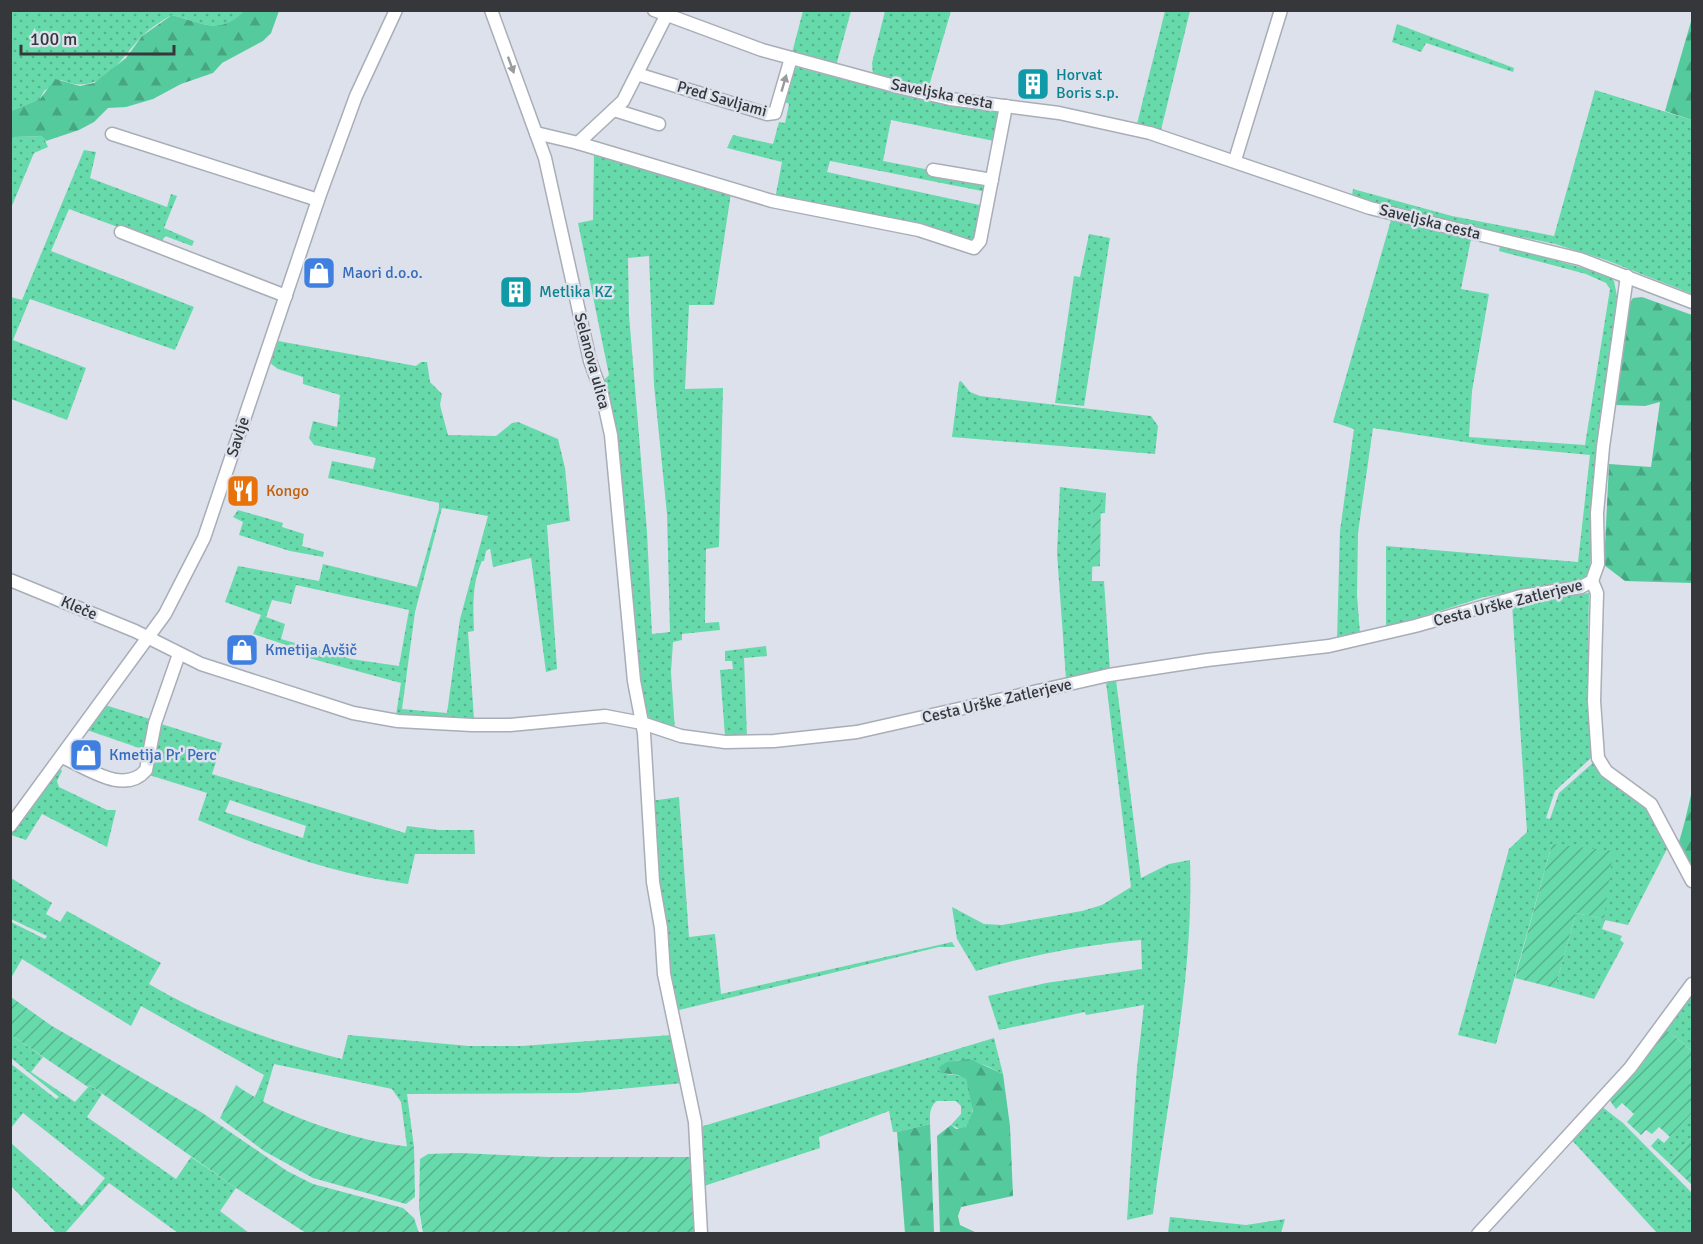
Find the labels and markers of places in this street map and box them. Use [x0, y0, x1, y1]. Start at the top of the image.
place label: Horvat Boris s.p. [1056, 65, 1119, 103]
building icon: Horvat Boris s.p. [1015, 66, 1051, 102]
shop icon: Maori d.o.o. [301, 255, 337, 291]
place label: Maori d.o.o. [342, 263, 423, 283]
building icon: Metlika KZ [498, 274, 534, 310]
place label: Metlika KZ [539, 282, 613, 302]
restaurant icon: Kongo [225, 473, 261, 509]
place label: Kongo [266, 481, 309, 501]
shop icon: Kmetija Avšič [224, 632, 260, 668]
place label: Kmetija Avšič [265, 640, 357, 660]
shop icon: Kmetija Pr' Perc [68, 737, 104, 773]
place label: Kmetija Pr' Perc [109, 745, 217, 765]

